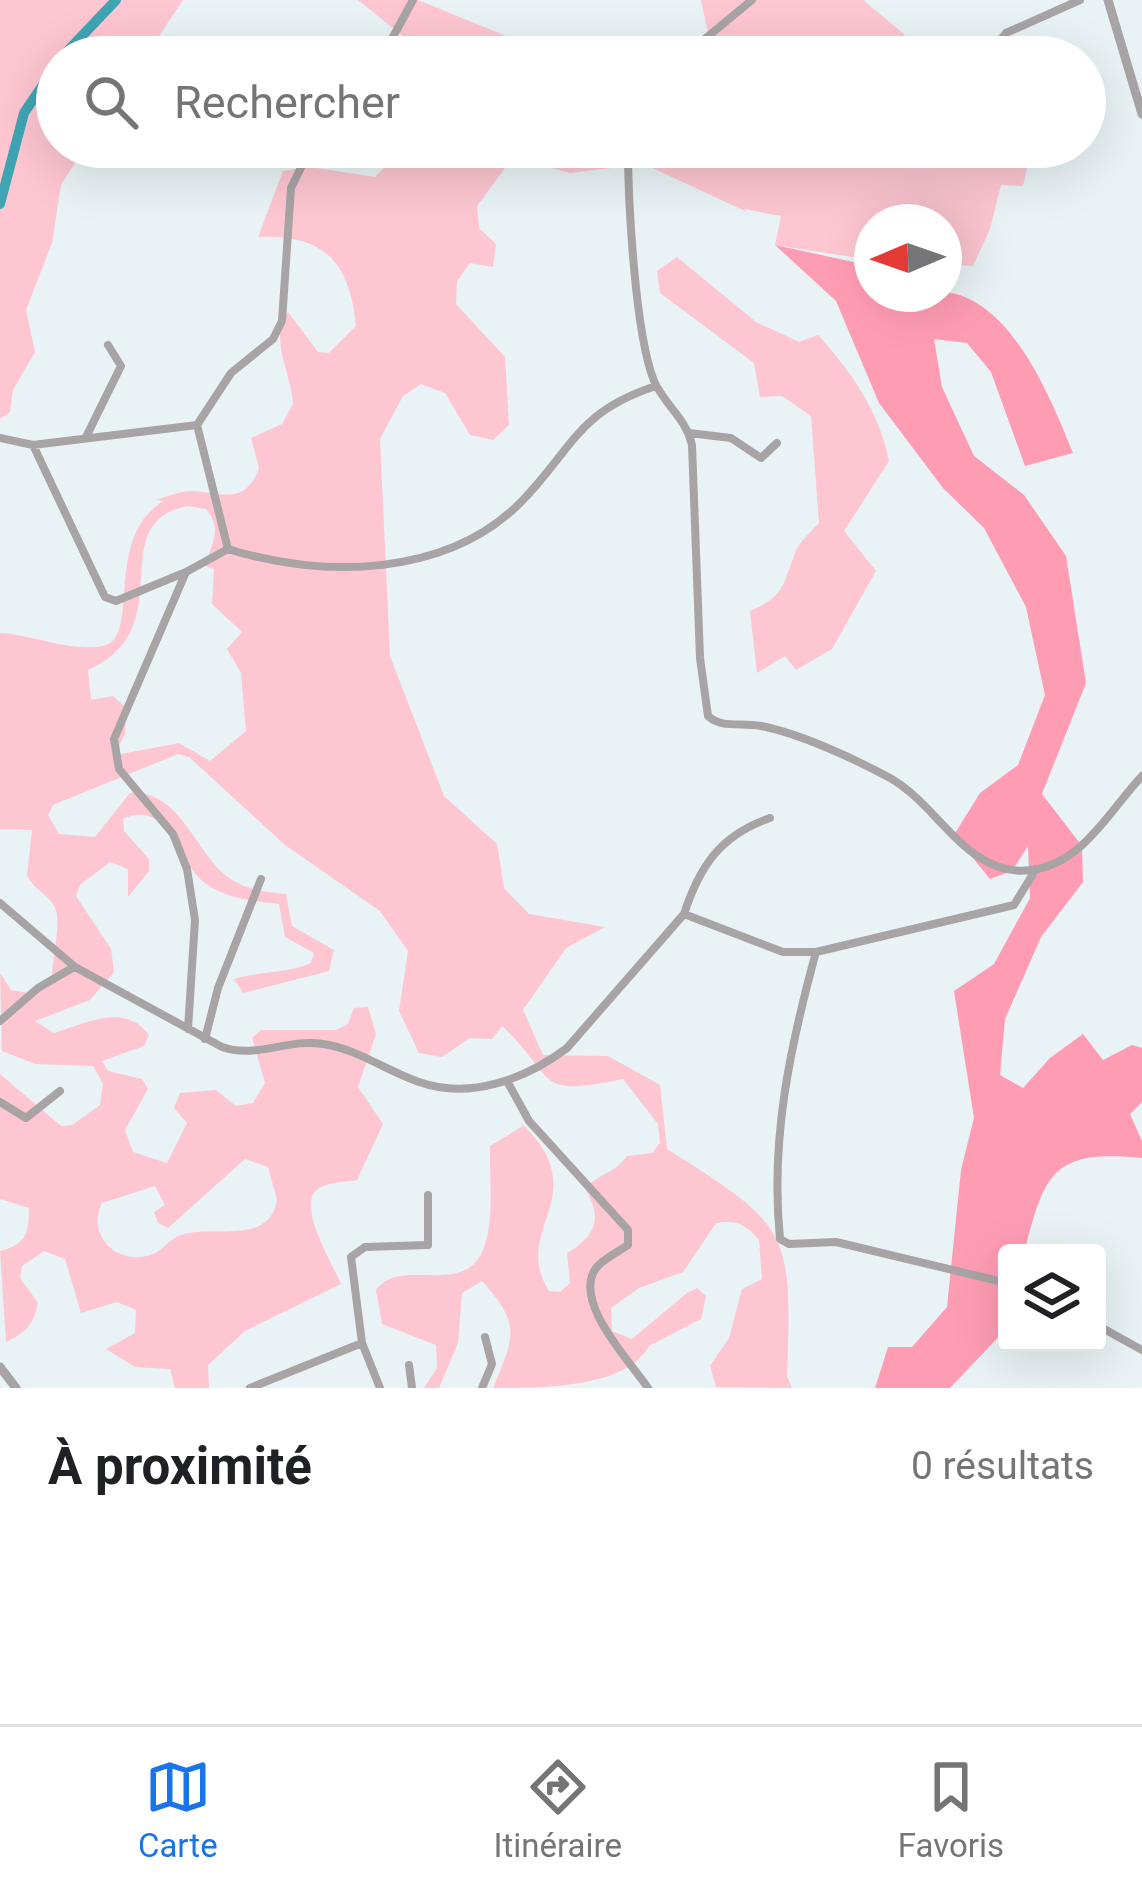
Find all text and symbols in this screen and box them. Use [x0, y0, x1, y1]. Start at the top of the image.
search box [36, 36, 1106, 168]
icon: search [78, 69, 144, 135]
text: Rechercher [174, 76, 400, 129]
north arrow [854, 204, 962, 312]
map controls [998, 1244, 1106, 1352]
button: layers [998, 1244, 1106, 1352]
text: À proximité [48, 1437, 312, 1496]
text: 0 résultats [911, 1443, 1094, 1489]
tab: Carte [138, 1754, 218, 1865]
tab: Itinéraire [494, 1754, 622, 1865]
tab: Favoris [898, 1754, 1004, 1865]

